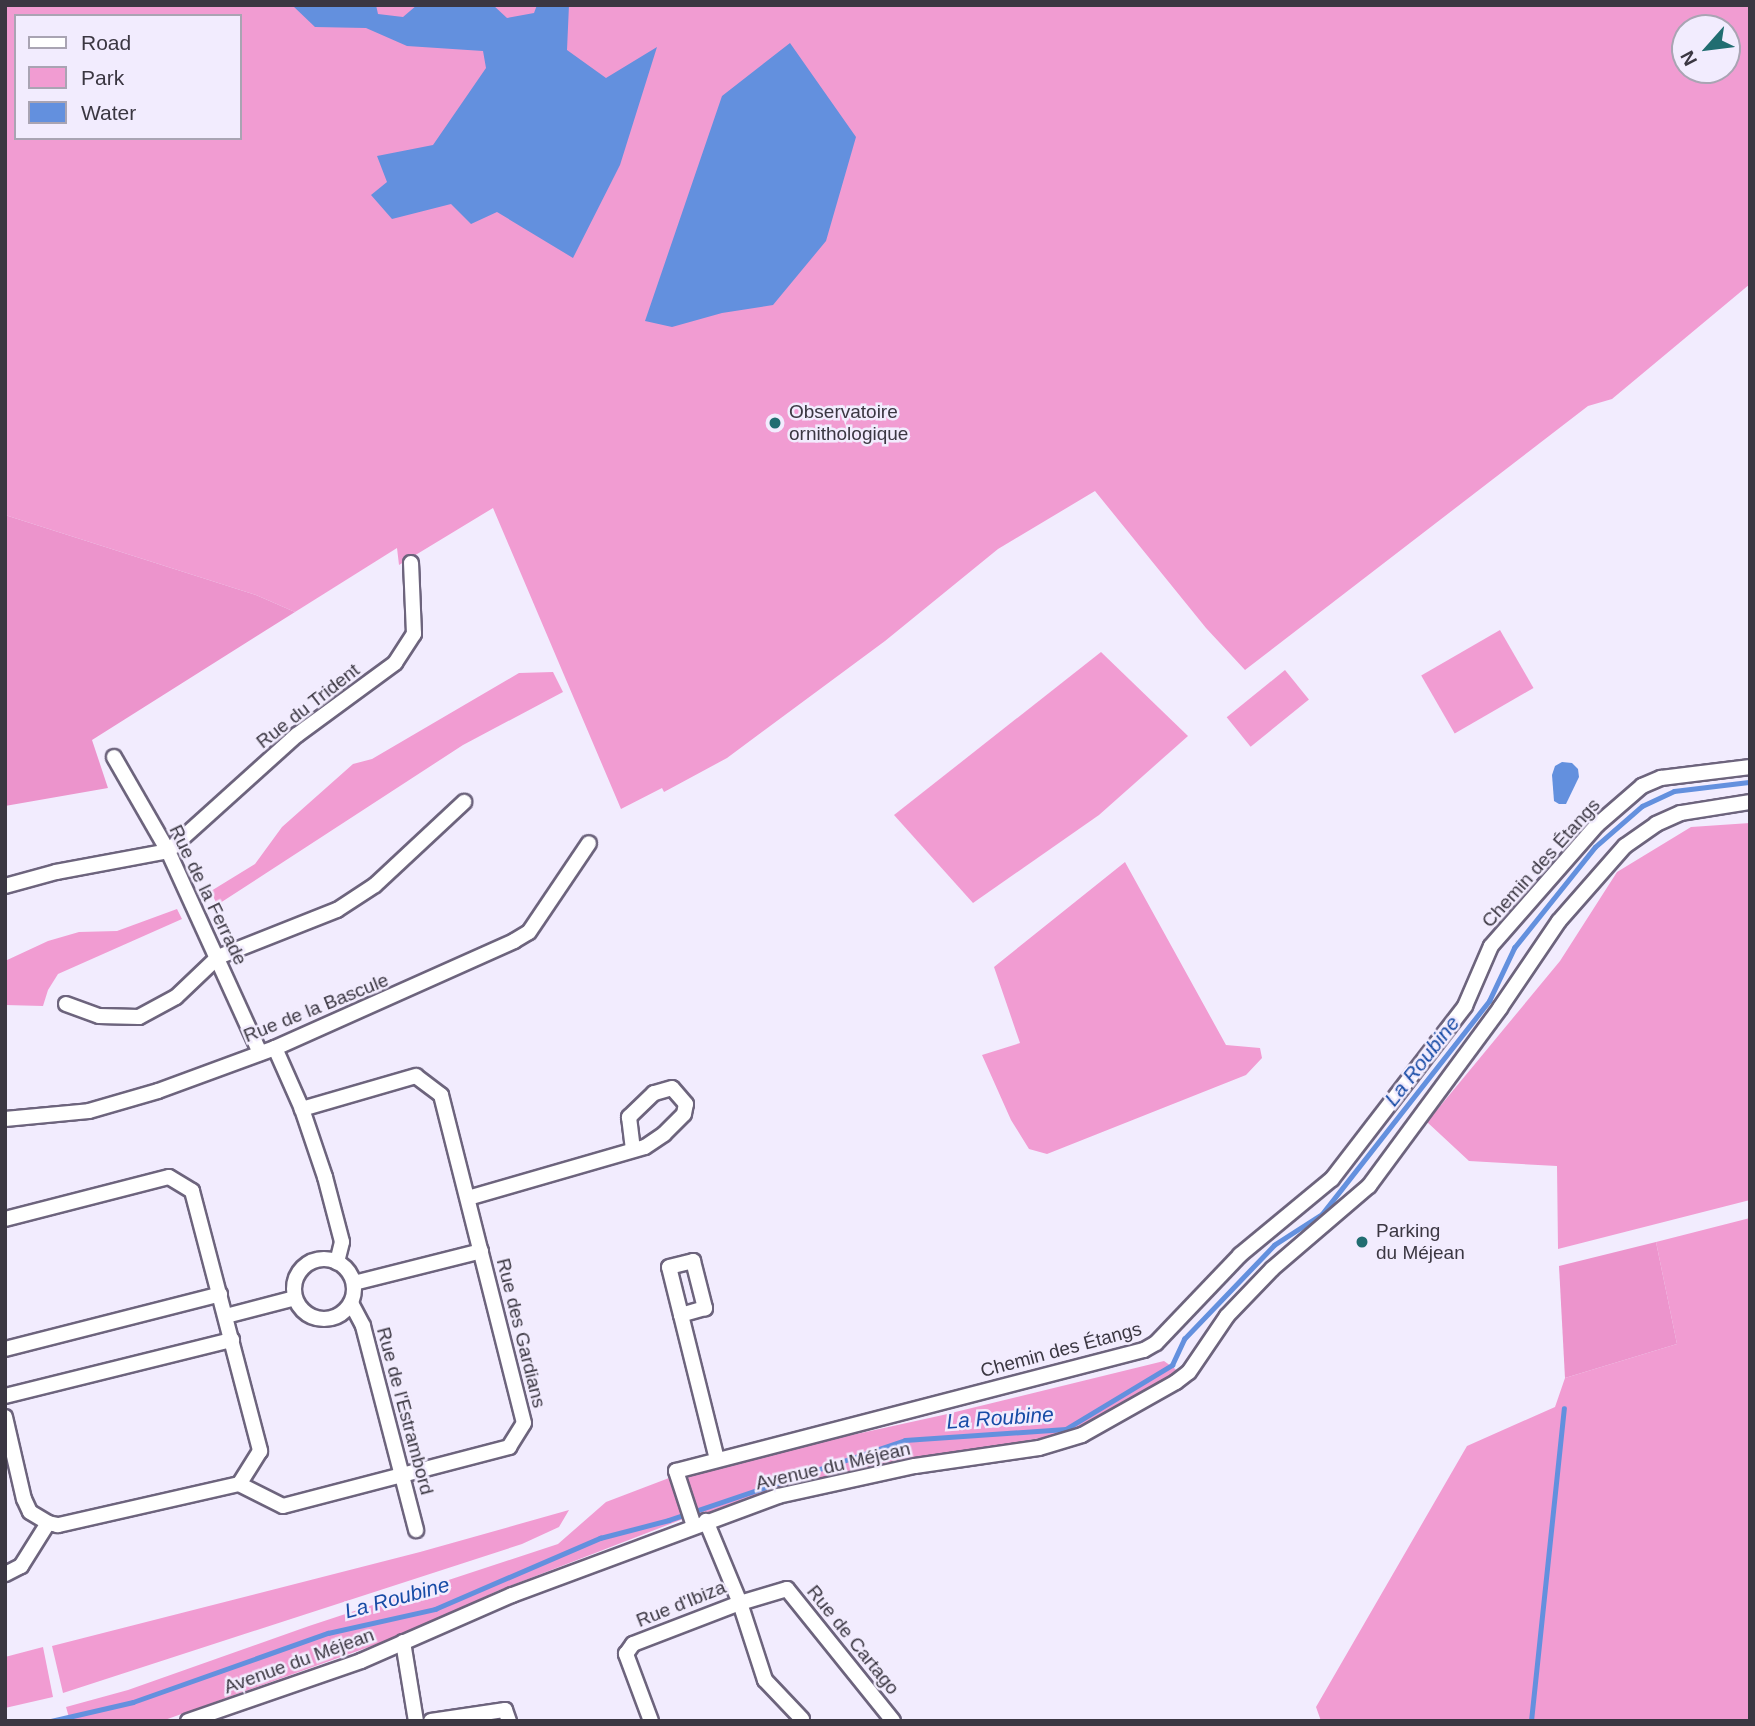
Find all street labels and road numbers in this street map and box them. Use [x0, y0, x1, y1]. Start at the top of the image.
street label: Rue du Trident [252, 659, 364, 753]
street label: Chemin des Étangs [1477, 794, 1605, 932]
street label: Rue de la Ferrade [164, 821, 252, 969]
street label: Rue de la Bascule [240, 969, 392, 1047]
street label: Rue des Gardians [491, 1256, 551, 1410]
street label: Chemin des Étangs [978, 1318, 1144, 1382]
street label: Rue de l'Estrambord [372, 1325, 438, 1497]
street label: Avenue du Méjean [753, 1437, 913, 1495]
street label: Rue d'Ibiza [633, 1576, 729, 1632]
street label: Rue de Cartago [802, 1581, 904, 1699]
street label: Avenue du Méjean [221, 1623, 377, 1699]

